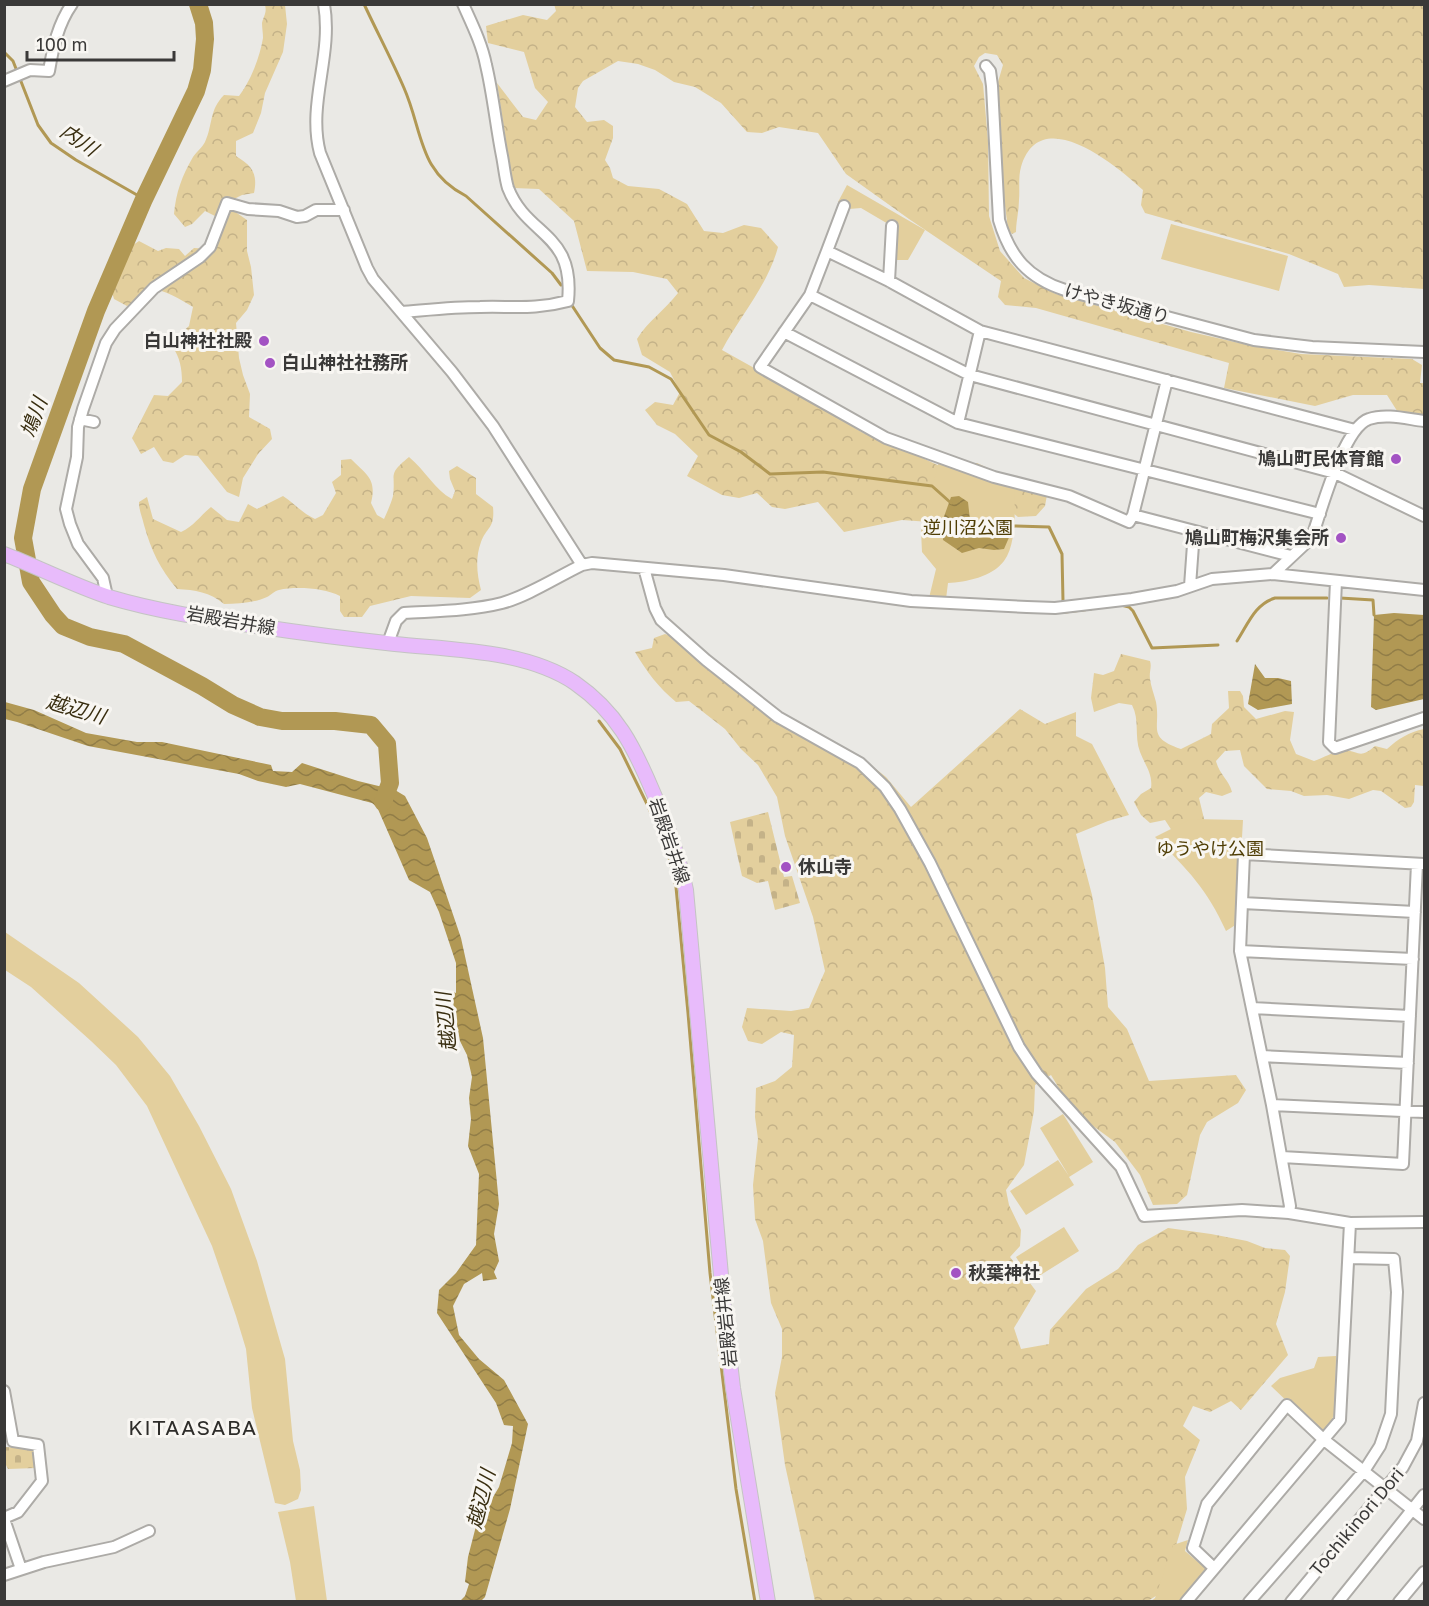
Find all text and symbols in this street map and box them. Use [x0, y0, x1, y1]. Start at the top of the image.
scale bar [27, 24, 174, 62]
text: 100 m [36, 33, 87, 55]
water label: 内川 [56, 118, 105, 161]
street label: けやき坂通り [1062, 278, 1172, 328]
place label: 白山神社社殿 [144, 329, 252, 351]
marker: 白山神社社殿 [257, 334, 271, 348]
place label: 白山神社社務所 [282, 351, 408, 373]
marker: 白山神社社務所 [263, 356, 277, 370]
water label: 鳩川 [15, 392, 52, 440]
place label: 鳩山町民体育館 [1258, 447, 1384, 469]
marker: 鳩山町民体育館 [1389, 452, 1403, 466]
park label: 逆川沼公園 [923, 516, 1013, 538]
place label: 鳩山町梅沢集会所 [1185, 526, 1329, 548]
marker: 鳩山町梅沢集会所 [1334, 531, 1348, 545]
street label: 岩殿岩井線 [185, 601, 277, 639]
water label: 越辺川 [44, 688, 110, 728]
street label: 岩殿岩井線 [645, 795, 695, 887]
park label: ゆうやけ公園 [1156, 837, 1264, 859]
place label: 休山寺 [798, 855, 852, 877]
marker: 休山寺 [779, 860, 793, 874]
water label: 越辺川 [430, 989, 460, 1053]
place label: 秋葉神社 [968, 1261, 1040, 1283]
marker: 秋葉神社 [949, 1266, 963, 1280]
street label: 岩殿岩井線 [709, 1276, 741, 1368]
district label: KITAASABA [128, 1414, 258, 1440]
street label: Tochikinori Dori [1305, 1463, 1408, 1580]
water label: 越辺川 [461, 1465, 499, 1531]

